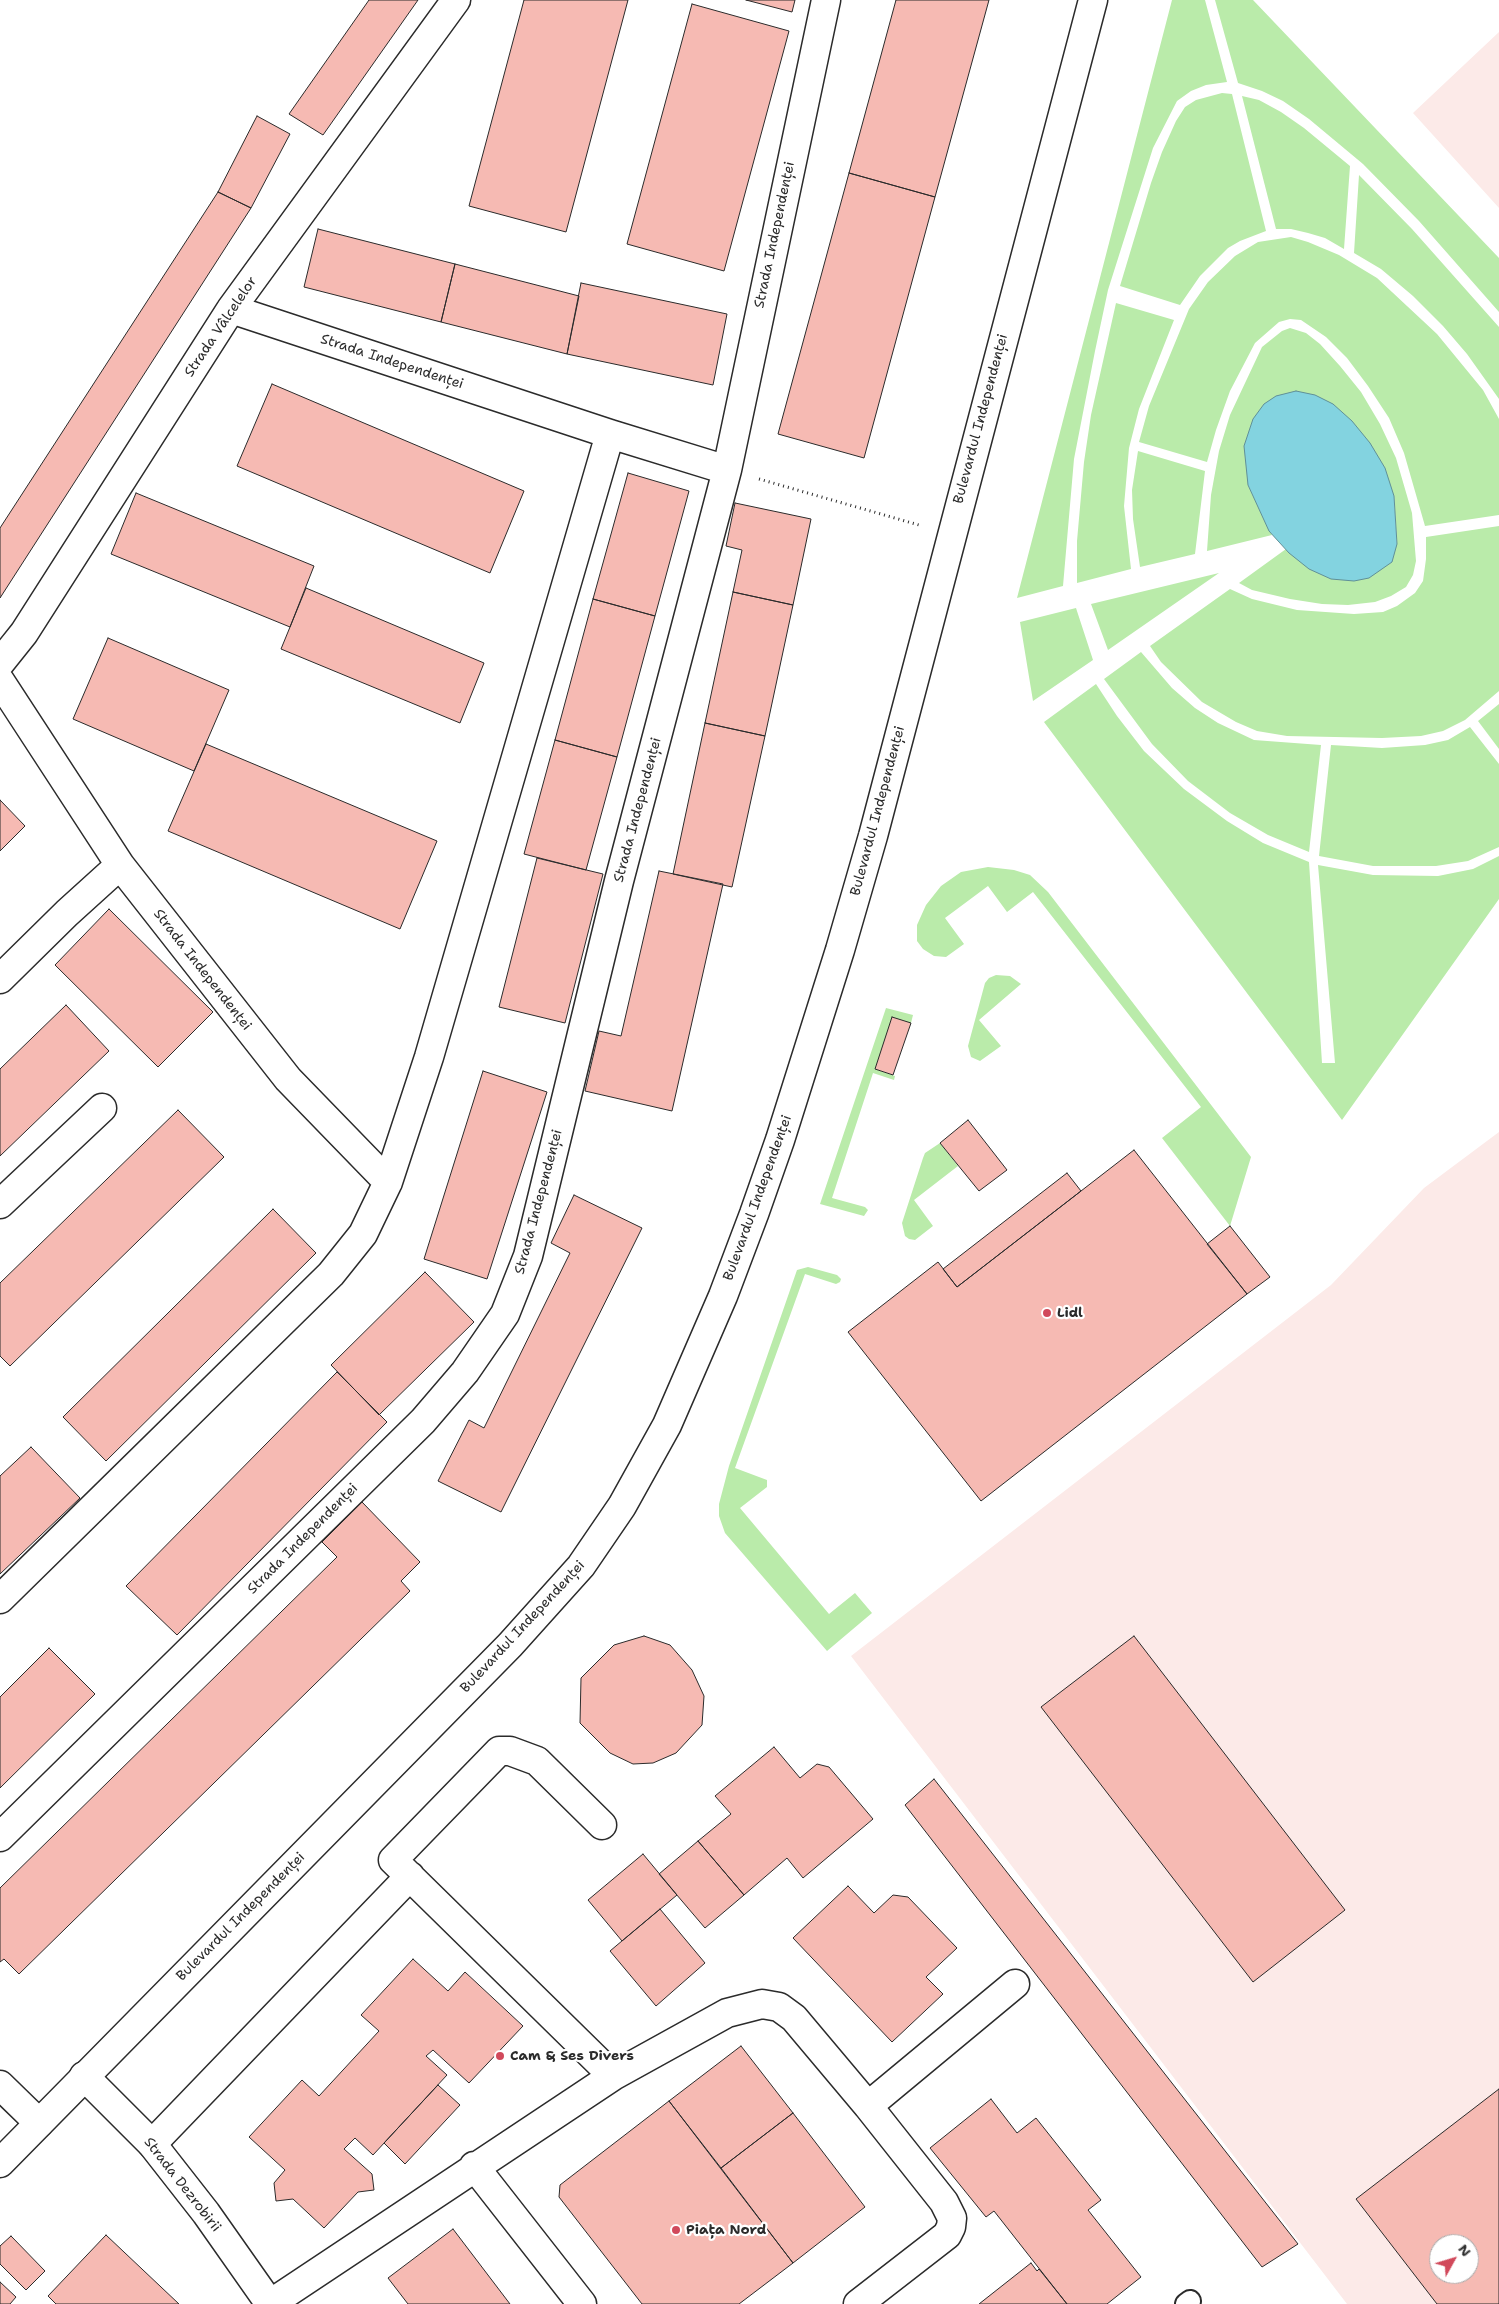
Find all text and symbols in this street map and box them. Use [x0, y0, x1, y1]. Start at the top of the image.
street label: Strada Independenței [751, 160, 799, 310]
street label: Strada Vâlcelelor [181, 274, 261, 380]
street label: Strada Independenței [318, 331, 466, 393]
street label: Bulevardul Independenței [950, 332, 1012, 506]
street label: Bulevardul Independenței [847, 724, 909, 898]
street label: Strada Independenței [611, 736, 665, 884]
street label: Strada Independenței [149, 906, 255, 1034]
street label: Bulevardul Independenței [720, 1113, 796, 1283]
street label: Strada Independenței [512, 1128, 566, 1276]
place label: Lidl [1057, 1305, 1083, 1321]
marker: Lidl [1041, 1307, 1053, 1319]
street label: Strada Independenței [244, 1480, 362, 1598]
street label: Bulevardul Independenței [457, 1557, 589, 1697]
street label: Bulevardul Independenței [173, 1849, 309, 1985]
place label: Cam & Ses Divers [510, 2048, 634, 2064]
marker: Cam & Ses Divers [494, 2050, 506, 2062]
street label: Strada Dezrobirii [140, 2134, 224, 2236]
place label: Piața Nord [686, 2222, 766, 2238]
marker: Piața Nord [670, 2224, 682, 2236]
north arrow [1429, 2234, 1479, 2284]
text: N [1454, 2240, 1475, 2260]

